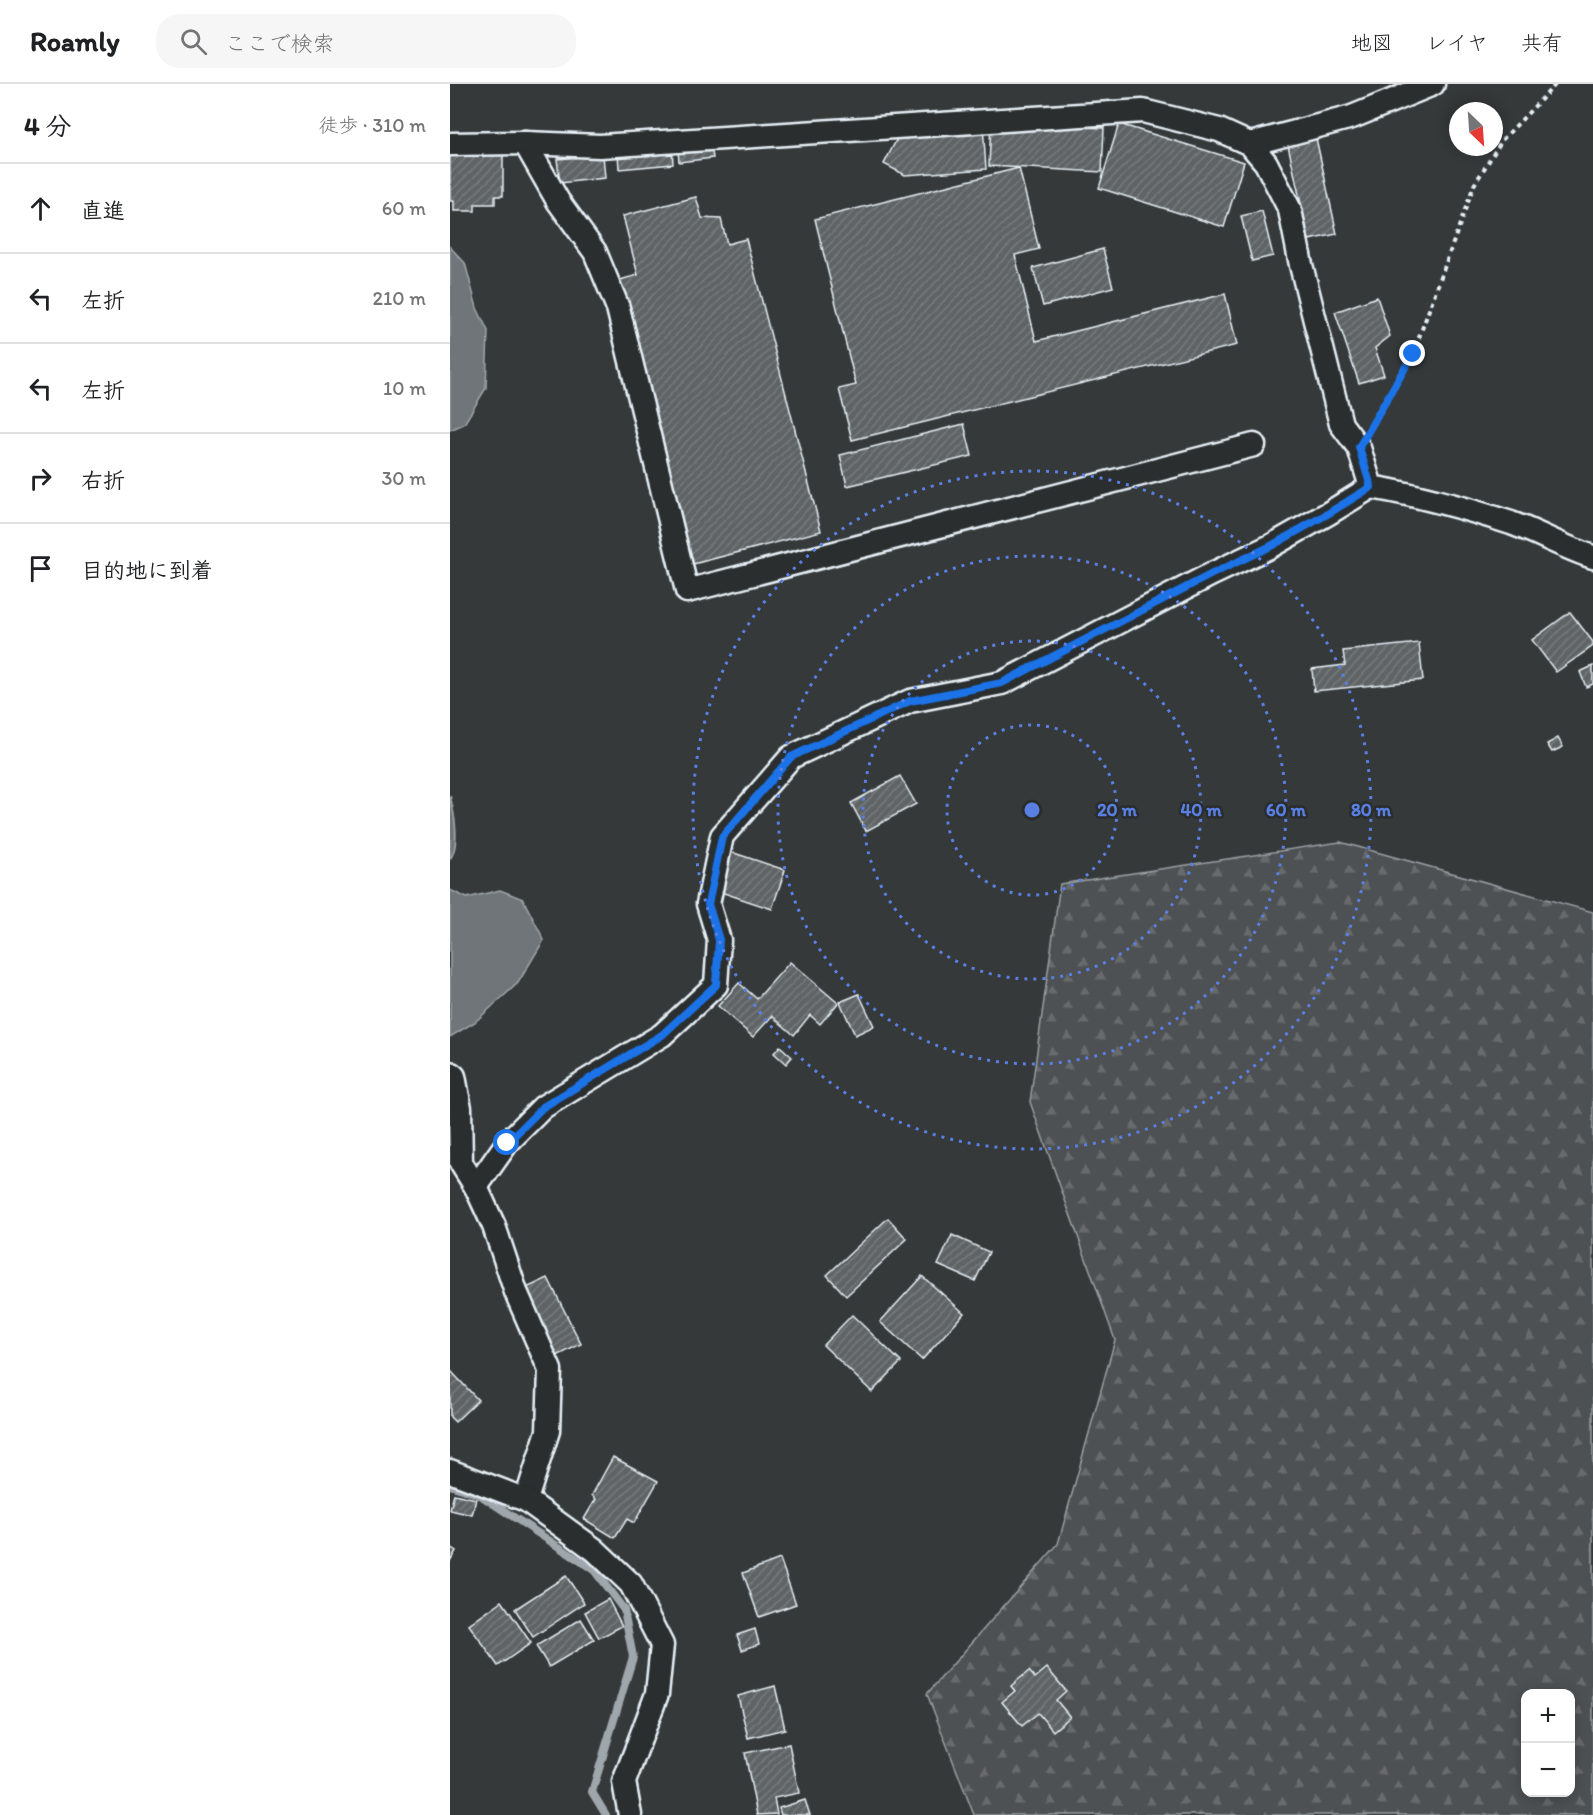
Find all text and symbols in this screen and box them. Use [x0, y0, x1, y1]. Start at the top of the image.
search box [156, 14, 576, 68]
text: Roamly [30, 24, 120, 58]
icon: search [177, 25, 210, 58]
text: ここで検索 [225, 30, 335, 57]
text: 地図 [1351, 30, 1393, 55]
text: レイヤ [1426, 30, 1488, 55]
text: 共有 [1521, 30, 1563, 55]
north arrow [1449, 102, 1503, 156]
text: 4 分 [24, 110, 71, 142]
text: 徒歩 · 310 m [318, 113, 426, 137]
icon: ahead [24, 192, 57, 225]
text: 60 m [382, 196, 426, 220]
text: 直進 [81, 197, 125, 224]
icon: left [24, 282, 57, 315]
text: 210 m [373, 286, 426, 310]
text: 左折 [81, 287, 125, 314]
route end [1399, 340, 1425, 366]
icon: left [24, 372, 57, 405]
text: 10 m [383, 376, 426, 400]
text: 左折 [81, 377, 125, 404]
icon: right [24, 462, 57, 495]
text: 30 m [381, 466, 426, 490]
text: 右折 [81, 467, 125, 494]
icon: arrive [24, 552, 57, 585]
text: 目的地に到着 [81, 557, 213, 584]
text: 20 m [1097, 799, 1138, 821]
text: 40 m [1180, 799, 1222, 821]
text: 60 m [1266, 799, 1307, 821]
text: 80 m [1351, 799, 1392, 821]
centre of rings [1022, 800, 1042, 820]
route start [493, 1129, 519, 1155]
map controls [1521, 1689, 1575, 1797]
button: + [1521, 1689, 1575, 1743]
button: − [1521, 1743, 1575, 1797]

